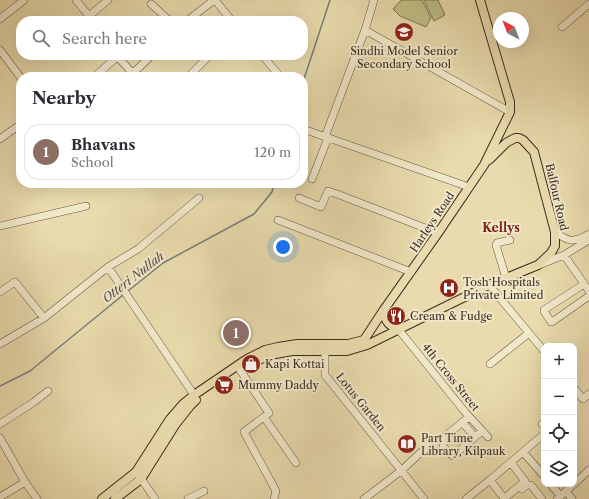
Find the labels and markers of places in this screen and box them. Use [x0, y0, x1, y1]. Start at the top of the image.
school or university icon: Sindhi Model Senior Secondary School [393, 21, 415, 43]
place label: Sindhi Model Senior Secondary School [350, 44, 458, 71]
place label: Tosh Hospitals Private Limited [463, 275, 544, 302]
hospital icon: Tosh Hospitals Private Limited [438, 277, 460, 299]
restaurant icon: Cream & Fudge [385, 305, 407, 327]
place label: Cream & Fudge [410, 309, 492, 323]
pin: 1 [223, 318, 249, 348]
shop icon: Kapi Kottai [240, 353, 262, 375]
place label: Kapi Kottai [265, 357, 325, 371]
supermarket icon: Mummy Daddy [213, 374, 235, 396]
place label: Mummy Daddy [238, 378, 320, 392]
place label: Part Time Library, Kilpauk [421, 431, 506, 458]
library icon: Part Time Library, Kilpauk [396, 433, 418, 455]

